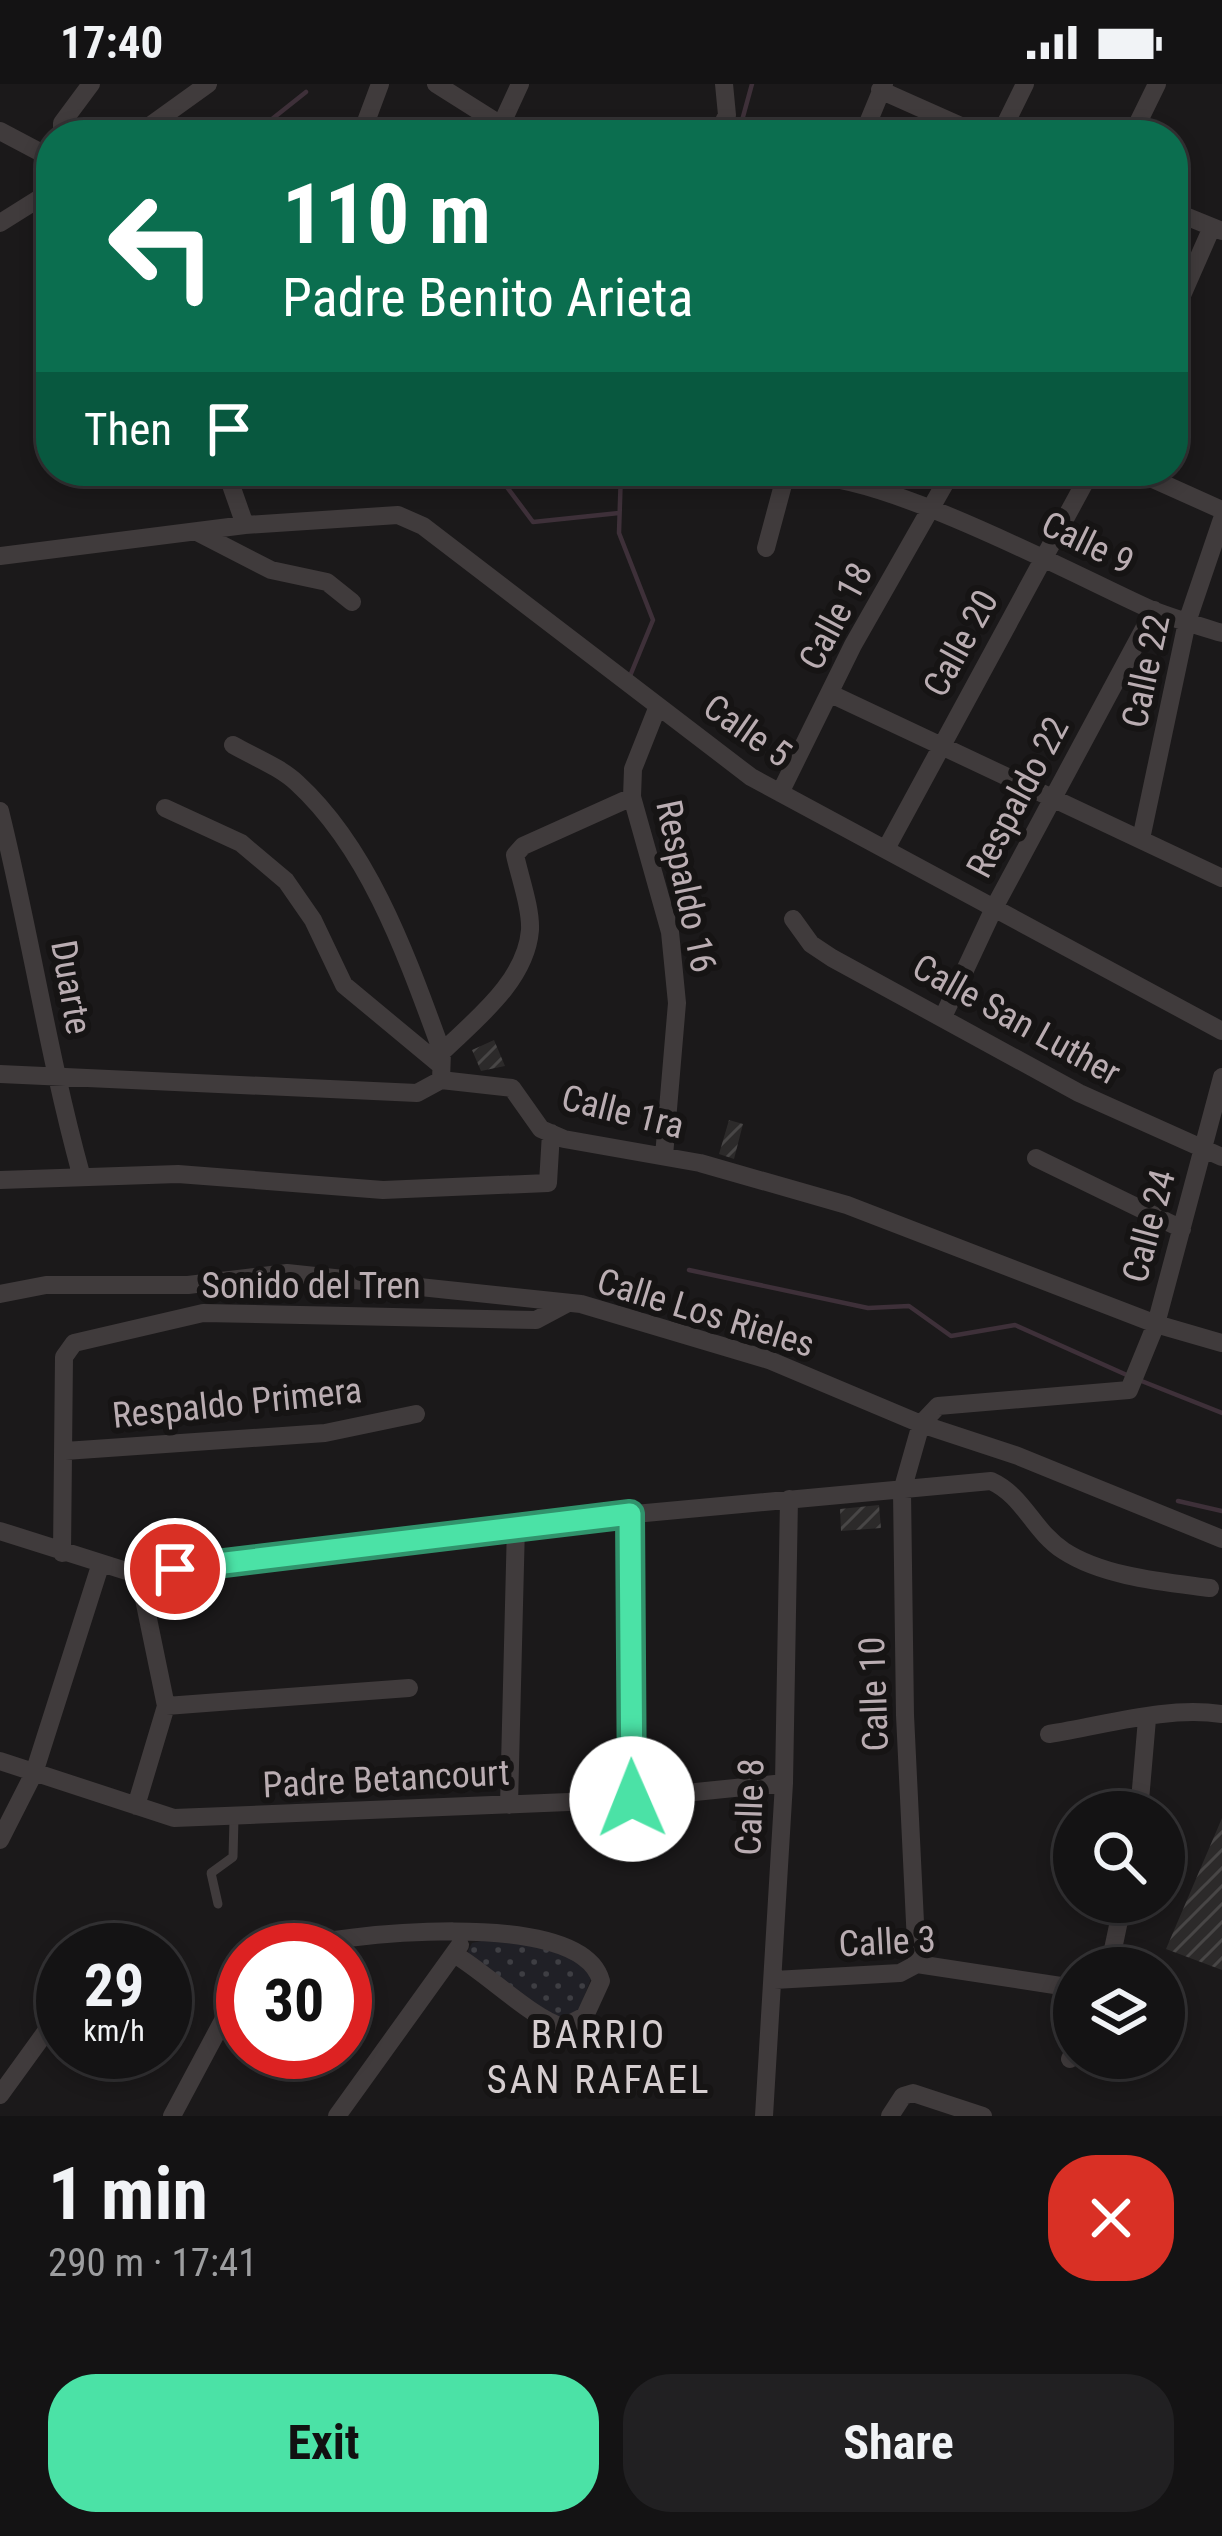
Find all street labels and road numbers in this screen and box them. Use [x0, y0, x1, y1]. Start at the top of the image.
street label: Calle 9 [1035, 503, 1140, 583]
street label: Calle 18 [790, 556, 881, 677]
street label: Calle 20 [915, 583, 1007, 704]
street label: Calle 22 [1113, 611, 1178, 732]
street label: Calle 5 [696, 686, 799, 776]
street label: Respaldo 22 [958, 710, 1078, 885]
street label: Respaldo 16 [647, 796, 725, 976]
street label: Duarte [42, 937, 100, 1037]
street label: Calle San Luther [906, 946, 1128, 1094]
street label: Calle 1ra [557, 1077, 688, 1147]
street label: Calle 24 [1114, 1165, 1184, 1287]
street label: Calle Los Rieles [592, 1260, 819, 1366]
street label: Sonido del Tren [201, 1265, 421, 1307]
street label: Respaldo Primera [110, 1369, 364, 1437]
street label: Calle 10 [851, 1636, 897, 1752]
street label: Padre Betancourt [262, 1752, 511, 1806]
street label: Calle 8 [727, 1758, 773, 1856]
street label: Calle 3 [837, 1918, 937, 1966]

